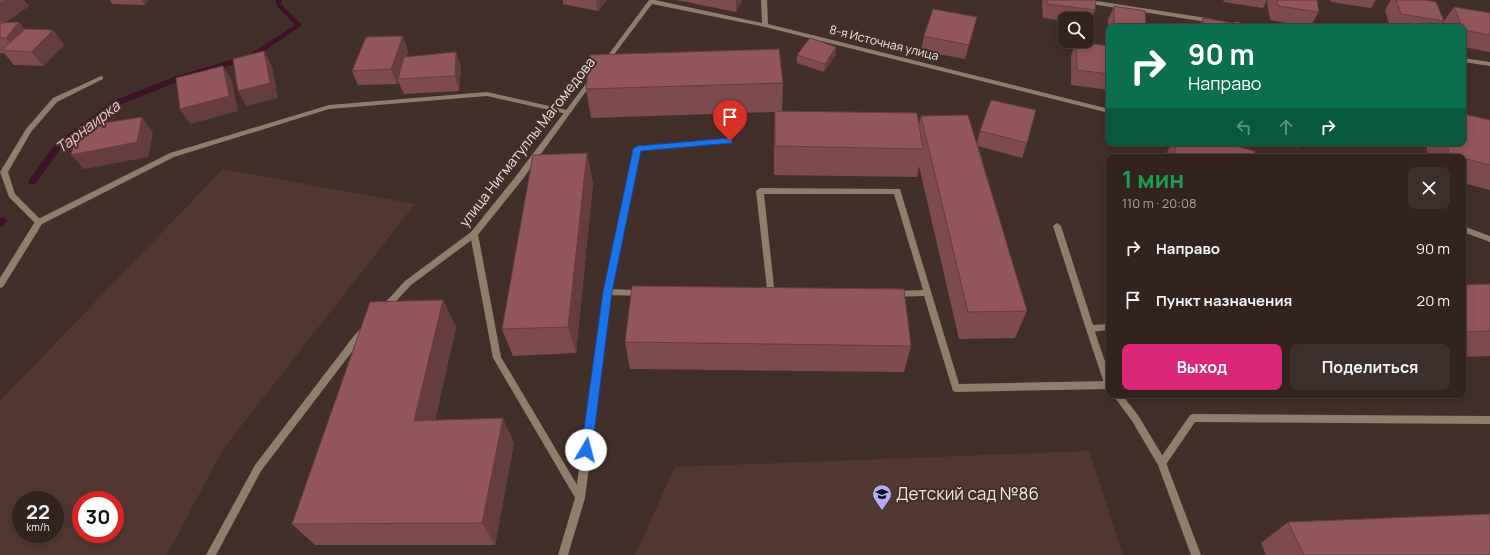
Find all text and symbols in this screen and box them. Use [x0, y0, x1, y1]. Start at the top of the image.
map controls [1058, 12, 1094, 48]
button: search [1058, 12, 1094, 48]
street label: 8-я Источная улица [828, 21, 941, 64]
text: 90 m [1188, 35, 1255, 73]
icon: right [1122, 40, 1174, 92]
street label: улица Нигматуллы Магомедова [454, 53, 599, 230]
text: Направо [1188, 71, 1262, 95]
water label: Тарнаирка [51, 95, 125, 158]
pin [713, 100, 747, 141]
icon: arrive [719, 106, 741, 128]
icon: left [1233, 116, 1255, 138]
icon: ahead [1275, 116, 1297, 138]
icon: right [1317, 116, 1339, 138]
text: 1 мин [1122, 162, 1184, 195]
button: close [1408, 167, 1450, 209]
text: 110 m · 20:08 [1122, 194, 1197, 212]
icon: right [1122, 237, 1144, 259]
text: Направо [1156, 238, 1220, 259]
text: 90 m [1416, 238, 1450, 259]
icon: arrive [1122, 289, 1144, 311]
text: Пункт назначения [1156, 290, 1292, 311]
text: 20 m [1417, 290, 1450, 311]
button: Выход [1122, 344, 1282, 390]
button: Поделиться [1290, 344, 1450, 390]
position arrow [565, 429, 607, 471]
place label: Детский сад №86 [896, 482, 1039, 505]
school or university icon: Детский сад №86 [871, 483, 893, 511]
speed limit sign: 30 [72, 491, 124, 543]
text: 22 [26, 498, 50, 525]
text: km/h [26, 520, 50, 534]

